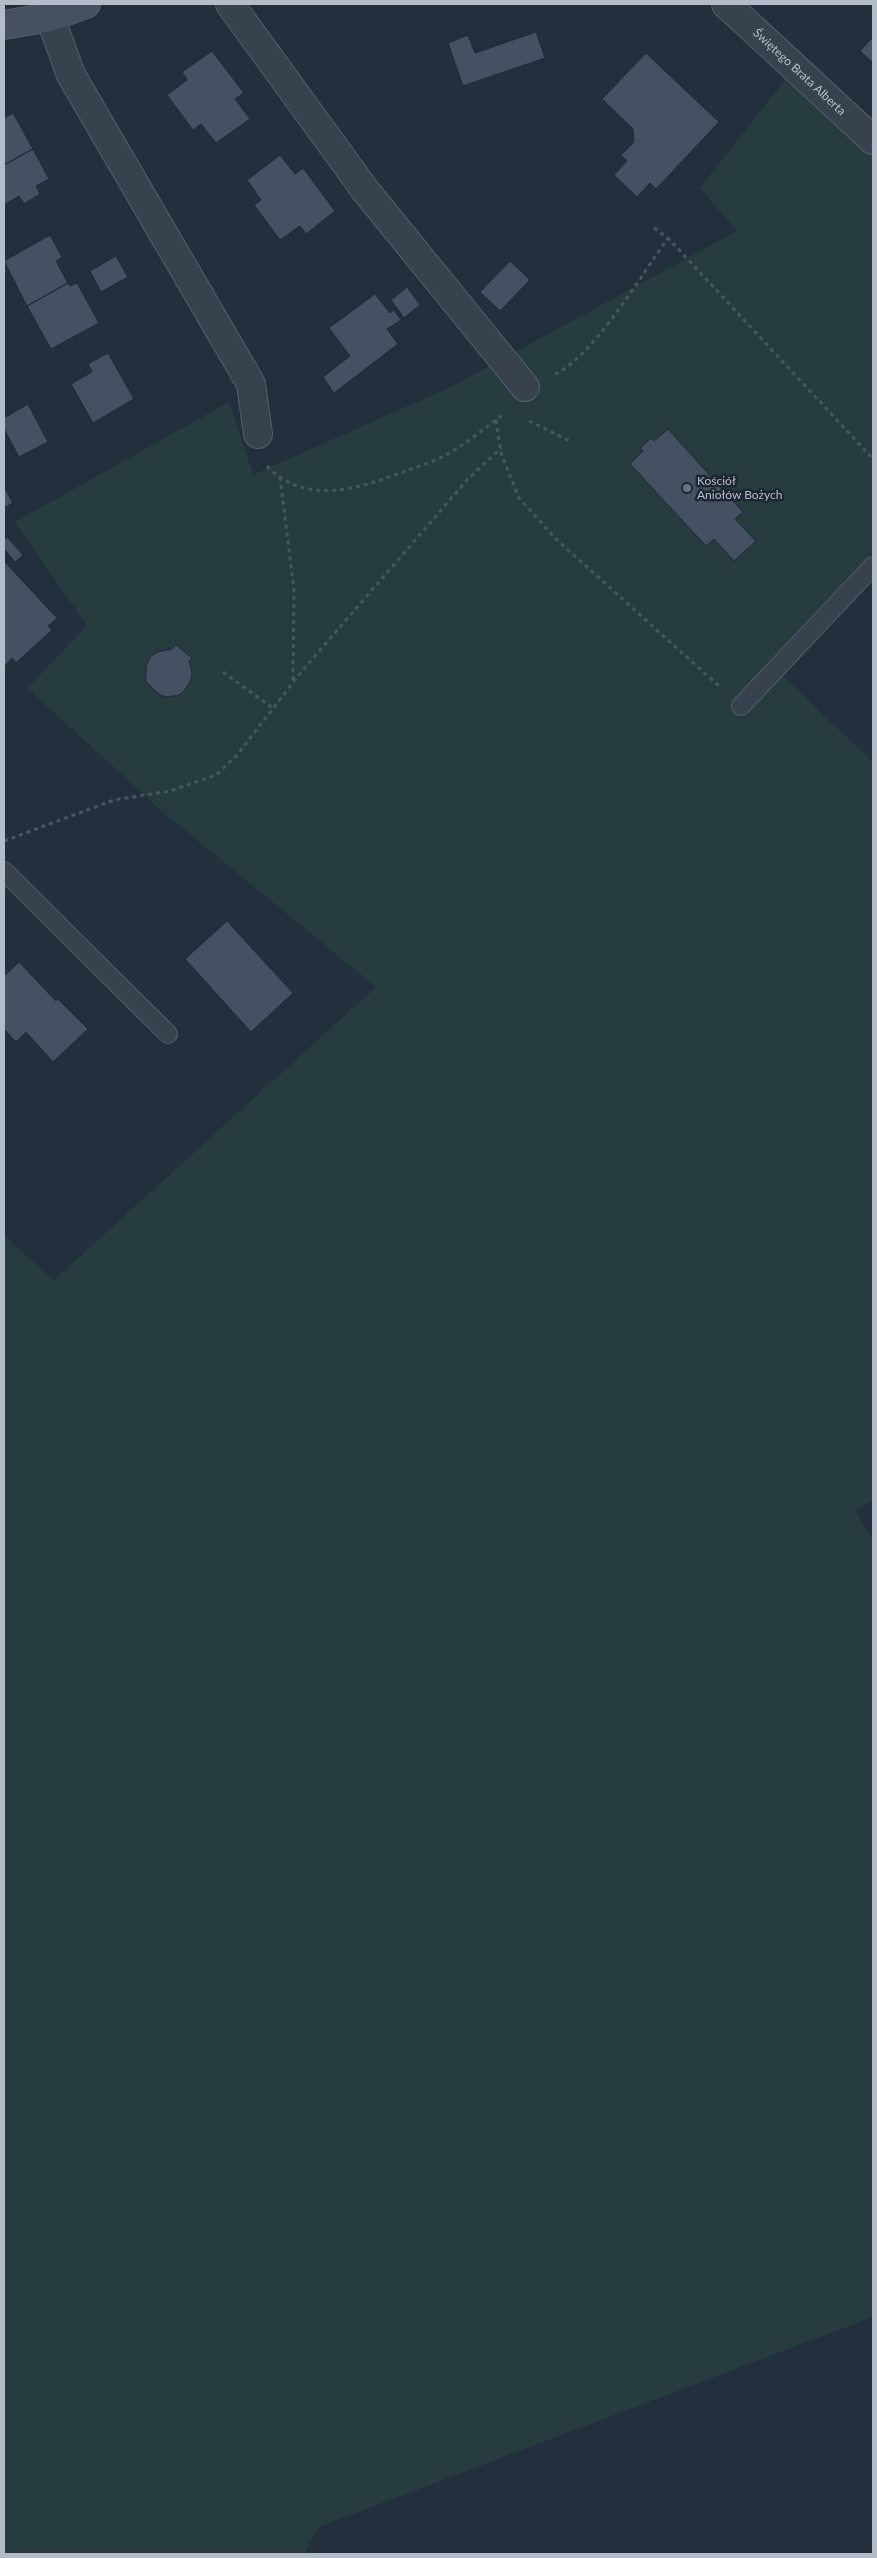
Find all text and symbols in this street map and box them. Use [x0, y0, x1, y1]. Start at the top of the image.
street label: Świętego Brata Alberta [750, 25, 849, 118]
place label: Kościół Aniołów Bożych [697, 473, 782, 502]
marker: Kościół Aniołów Bożych [681, 482, 693, 494]

